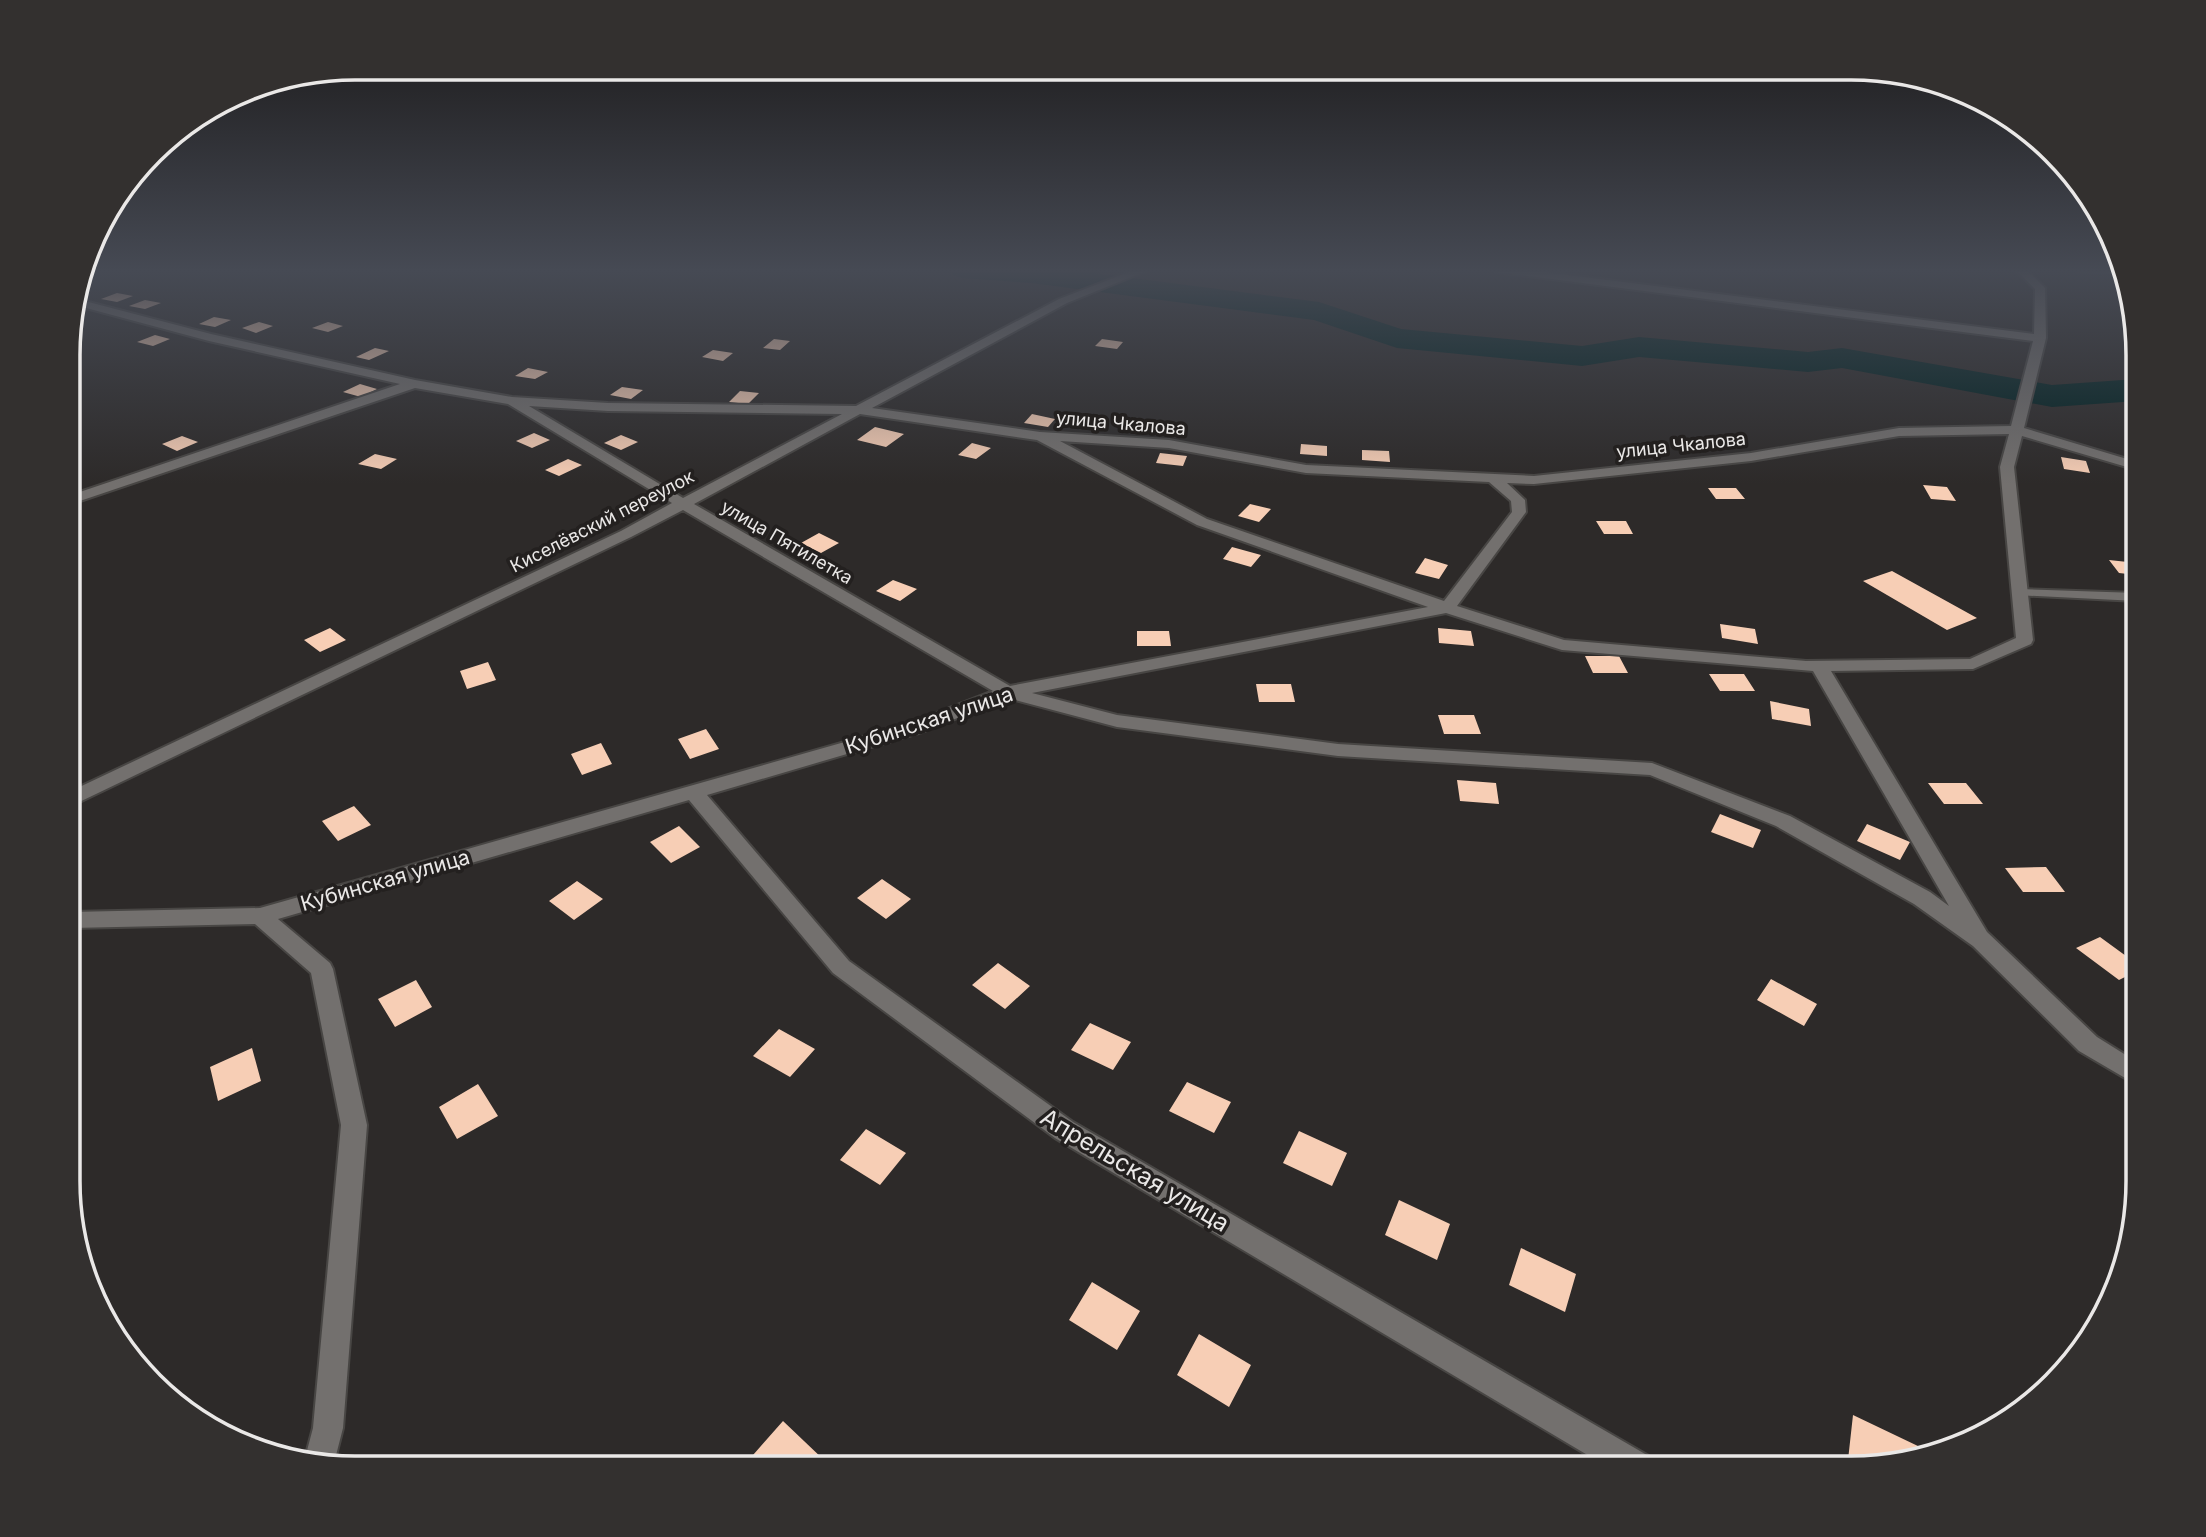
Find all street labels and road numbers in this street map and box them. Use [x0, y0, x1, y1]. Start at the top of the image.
street label: улица Чкалова [1055, 407, 1187, 439]
street label: улица Чкалова [1615, 428, 1747, 462]
street label: Киселёвский переулок [507, 465, 698, 577]
street label: улица Пятилетка [718, 496, 856, 588]
street label: Кубинская улица [842, 681, 1016, 759]
street label: Кубинская улица [298, 844, 472, 916]
street label: Апрельская улица [1035, 1102, 1235, 1238]

